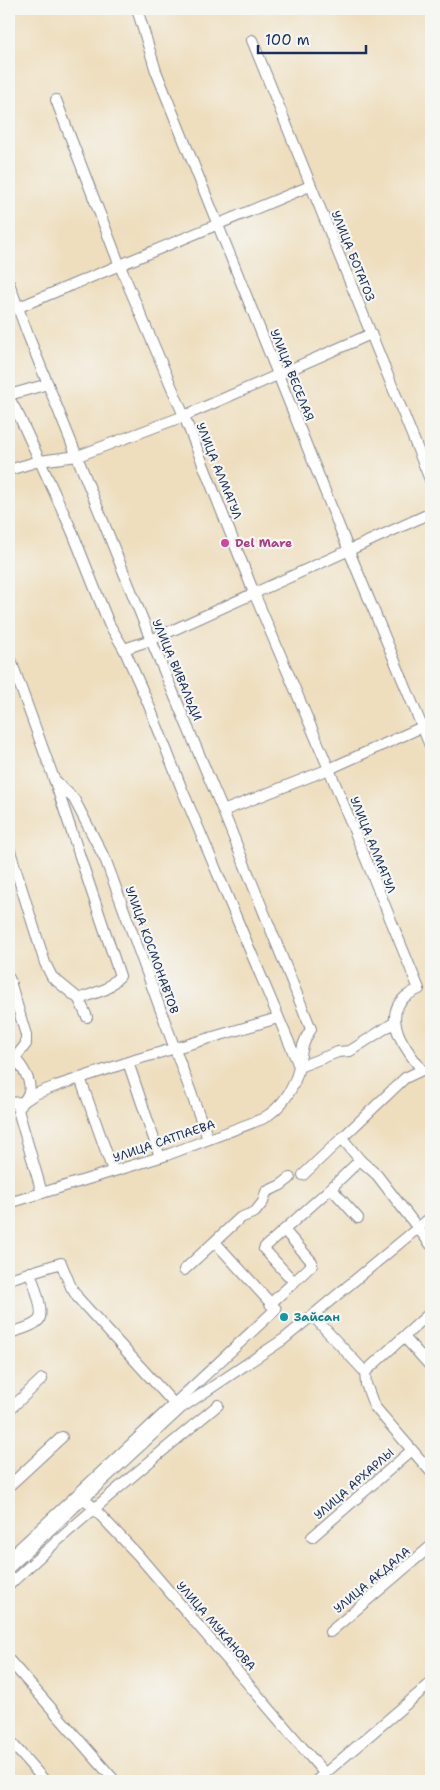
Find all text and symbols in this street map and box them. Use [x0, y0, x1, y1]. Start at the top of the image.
scale bar [258, 22, 365, 54]
text: 100 m [265, 30, 310, 50]
street label: УЛИЦА БОТАГОЗ [328, 208, 378, 304]
street label: УЛИЦА ВЕСЕЛАЯ [266, 327, 318, 423]
street label: УЛИЦА АЛМАГУЛ [192, 420, 246, 522]
place label: Del Mare [235, 535, 292, 551]
marker: Del Mare [219, 537, 231, 549]
street label: УЛИЦА ВИВАЛЬДИ [148, 617, 206, 723]
street label: УЛИЦА АЛМАГУЛ [346, 794, 400, 896]
street label: УЛИЦА КОСМОНАВТОВ [121, 884, 183, 1016]
street label: УЛИЦА САТПАЕВА [111, 1116, 217, 1166]
place label: Зайсан [294, 1309, 340, 1325]
marker: Зайсан [278, 1311, 290, 1323]
street label: УЛИЦА АРХАРЛЫ [311, 1445, 397, 1523]
street label: УЛИЦА АКДАЛА [330, 1543, 414, 1617]
street label: УЛИЦА МУКАНОВА [173, 1578, 259, 1674]

